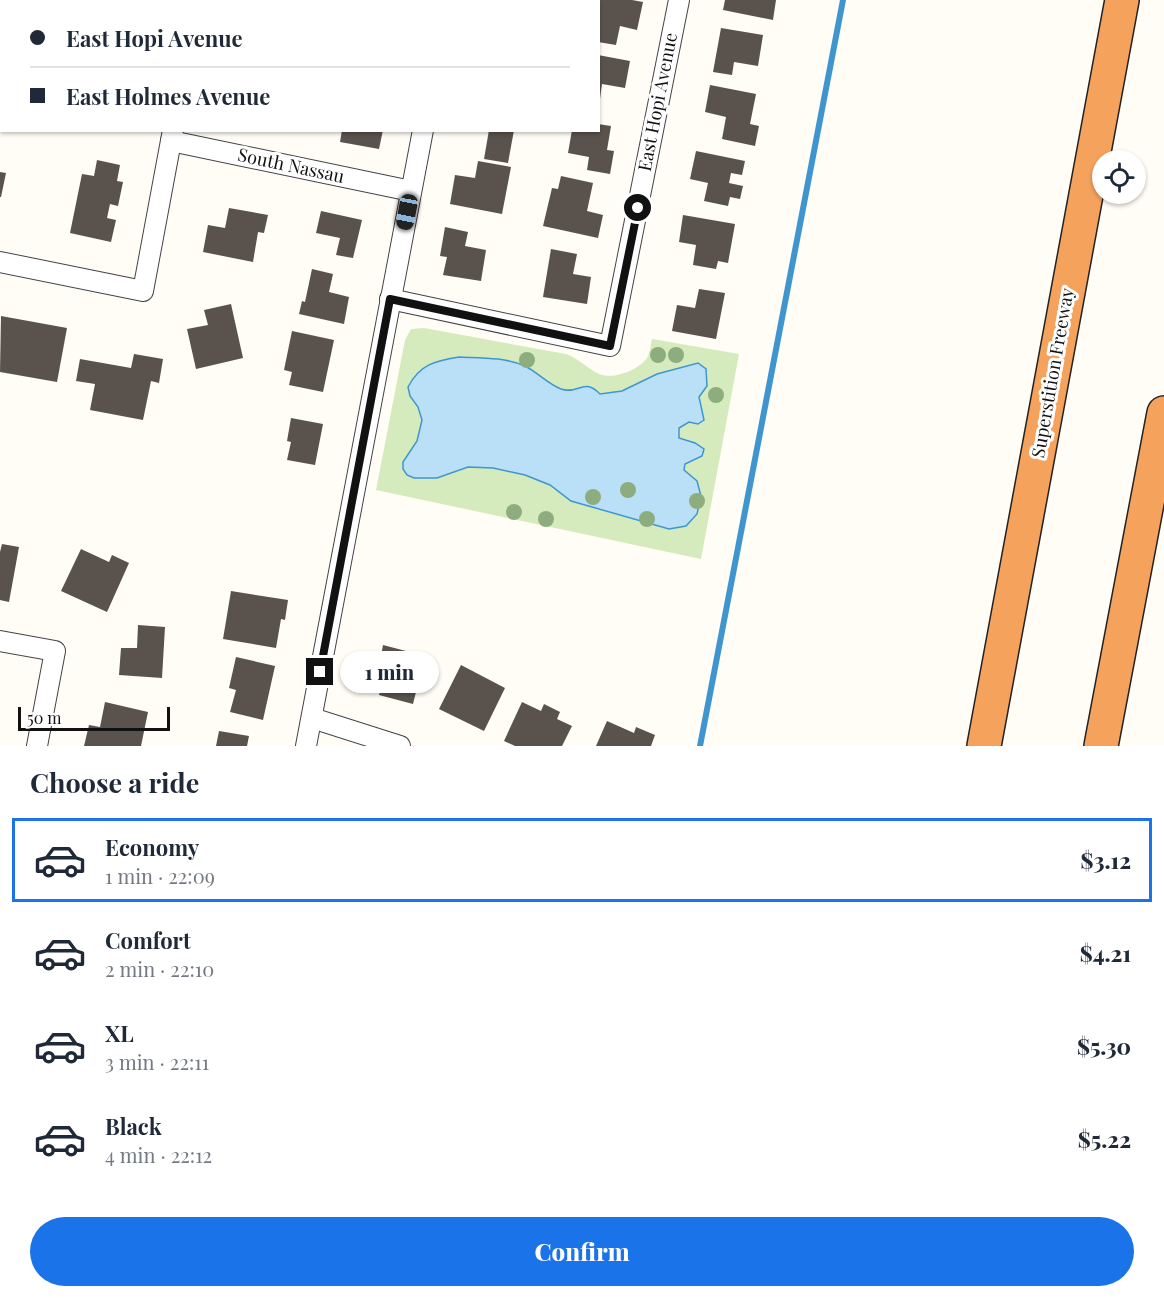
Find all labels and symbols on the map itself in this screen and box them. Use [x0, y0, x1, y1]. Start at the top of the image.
street label: East Hopi Avenue [632, 30, 682, 173]
street label: South Nassau [236, 142, 347, 188]
car [395, 193, 419, 231]
route start [624, 194, 651, 221]
street label: Superstition Freeway [1025, 286, 1079, 460]
callout: 1 min [341, 651, 440, 693]
route end [306, 658, 333, 685]
scale bar [18, 704, 170, 732]

